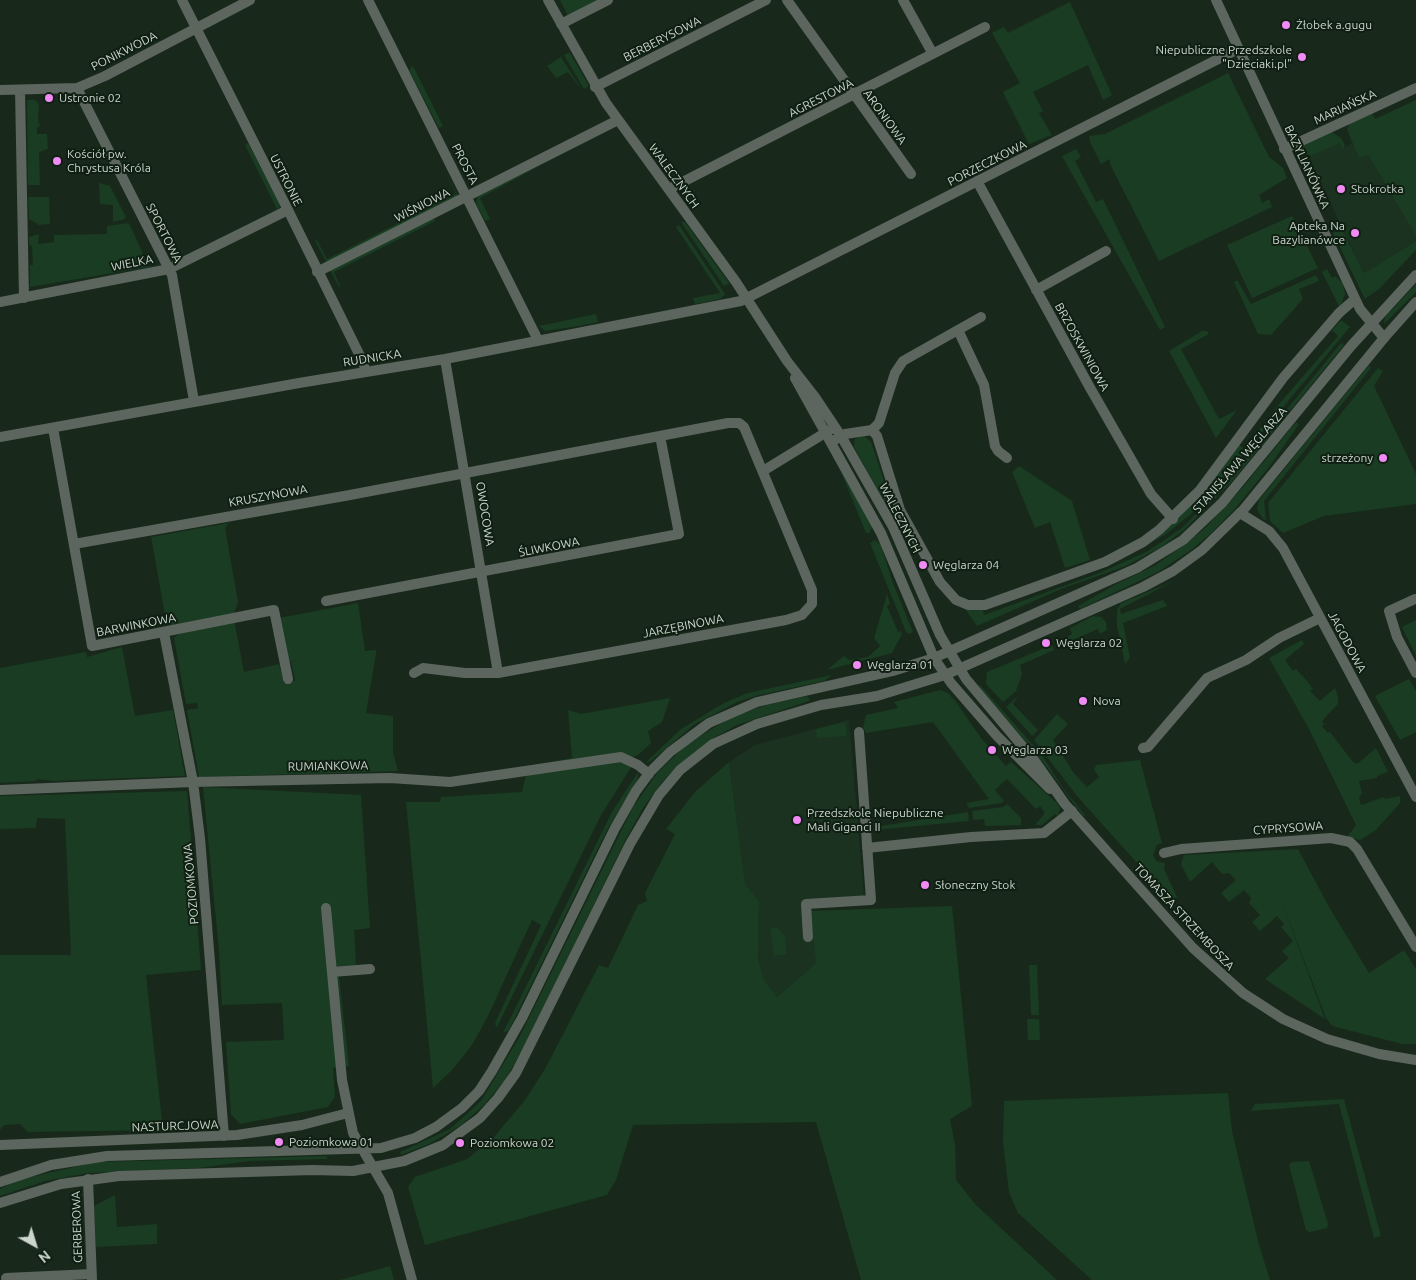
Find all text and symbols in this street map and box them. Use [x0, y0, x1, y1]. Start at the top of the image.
street label: BERBERYSOWA [621, 13, 703, 65]
place label: Żłobek a.gugu [1296, 18, 1372, 32]
marker: Żłobek a.gugu [1280, 19, 1292, 31]
street label: PONIKWODA [89, 28, 159, 74]
place label: Niepubliczne Przedszkole "Dzieciaki.pl" [1156, 43, 1292, 71]
marker: Niepubliczne Przedszkole "Dzieciaki.pl" [1296, 51, 1308, 63]
street label: AGRESTOWA [786, 76, 856, 120]
street label: MARIAŃSKA [1312, 86, 1378, 128]
street label: ARONIOWA [860, 87, 910, 147]
place label: Ustronie 02 [59, 91, 121, 105]
marker: Ustronie 02 [43, 92, 55, 104]
street label: BAZYLIANÓWKA [1281, 123, 1333, 211]
street label: PORZECZKOWA [945, 137, 1029, 189]
street label: PROSTA [449, 141, 481, 187]
street label: WALECZNYCH [646, 141, 702, 211]
place label: Kościół pw. Chrystusa Króla [67, 147, 151, 175]
street label: USTRONIE [267, 152, 305, 208]
marker: Kościół pw. Chrystusa Króla [51, 155, 63, 167]
place label: Stokrotka [1351, 182, 1404, 196]
marker: Stokrotka [1335, 183, 1347, 195]
street label: WIŚNIOWA [392, 185, 452, 225]
street label: SPORTOWA [143, 201, 185, 265]
place label: Apteka Na Bazylianówce [1272, 219, 1345, 247]
marker: Apteka Na Bazylianówce [1349, 227, 1361, 239]
street label: WIELKA [110, 252, 154, 274]
street label: BRZOSKWINIOWA [1052, 300, 1112, 394]
street label: RUDNICKA [342, 346, 402, 370]
street label: STANISŁAWA WĘGLARZA [1190, 404, 1290, 516]
place label: strzeżony [1322, 451, 1373, 465]
marker: strzeżony [1377, 452, 1389, 464]
street label: OWOCOWA [473, 481, 497, 547]
street label: WALECZNYCH [876, 481, 924, 555]
street label: KRUSZYNOWA [227, 482, 309, 510]
street label: ŚLIWKOWA [517, 534, 581, 560]
place label: Węglarza 04 [933, 558, 999, 572]
marker: Węglarza 04 [917, 559, 929, 571]
street label: JAGODOWA [1325, 609, 1369, 675]
street label: BARWINKOWA [95, 610, 177, 640]
street label: JARZĘBINOWA [641, 611, 725, 641]
place label: Węglarza 02 [1056, 636, 1122, 650]
marker: Węglarza 02 [1040, 637, 1052, 649]
place label: Węglarza 01 [867, 658, 933, 672]
marker: Węglarza 01 [851, 659, 863, 671]
place label: Nova [1093, 694, 1121, 708]
marker: Nova [1077, 695, 1089, 707]
place label: Węglarza 03 [1002, 743, 1068, 757]
marker: Węglarza 03 [986, 744, 998, 756]
street label: RUMIANKOWA [288, 758, 368, 774]
place label: Przedszkole Niepubliczne Mali Giganci II [807, 806, 943, 834]
marker: Przedszkole Niepubliczne Mali Giganci II [791, 814, 803, 826]
street label: CYPRYSOWA [1252, 818, 1324, 838]
street label: POZIOMKOWA [180, 843, 202, 925]
street label: TOMASZA STRZEMBOSZA [1131, 861, 1237, 973]
place label: Słoneczny Stok [935, 878, 1015, 892]
marker: Słoneczny Stok [919, 879, 931, 891]
street label: NASTURCJOWA [131, 1117, 219, 1135]
place label: Poziomkowa 01 [289, 1135, 373, 1149]
marker: Poziomkowa 01 [273, 1136, 285, 1148]
place label: Poziomkowa 02 [470, 1136, 554, 1150]
marker: Poziomkowa 02 [454, 1137, 466, 1149]
street label: GERBEROWA [69, 1191, 85, 1263]
north arrow [10, 1220, 60, 1270]
text: N [35, 1247, 54, 1266]

